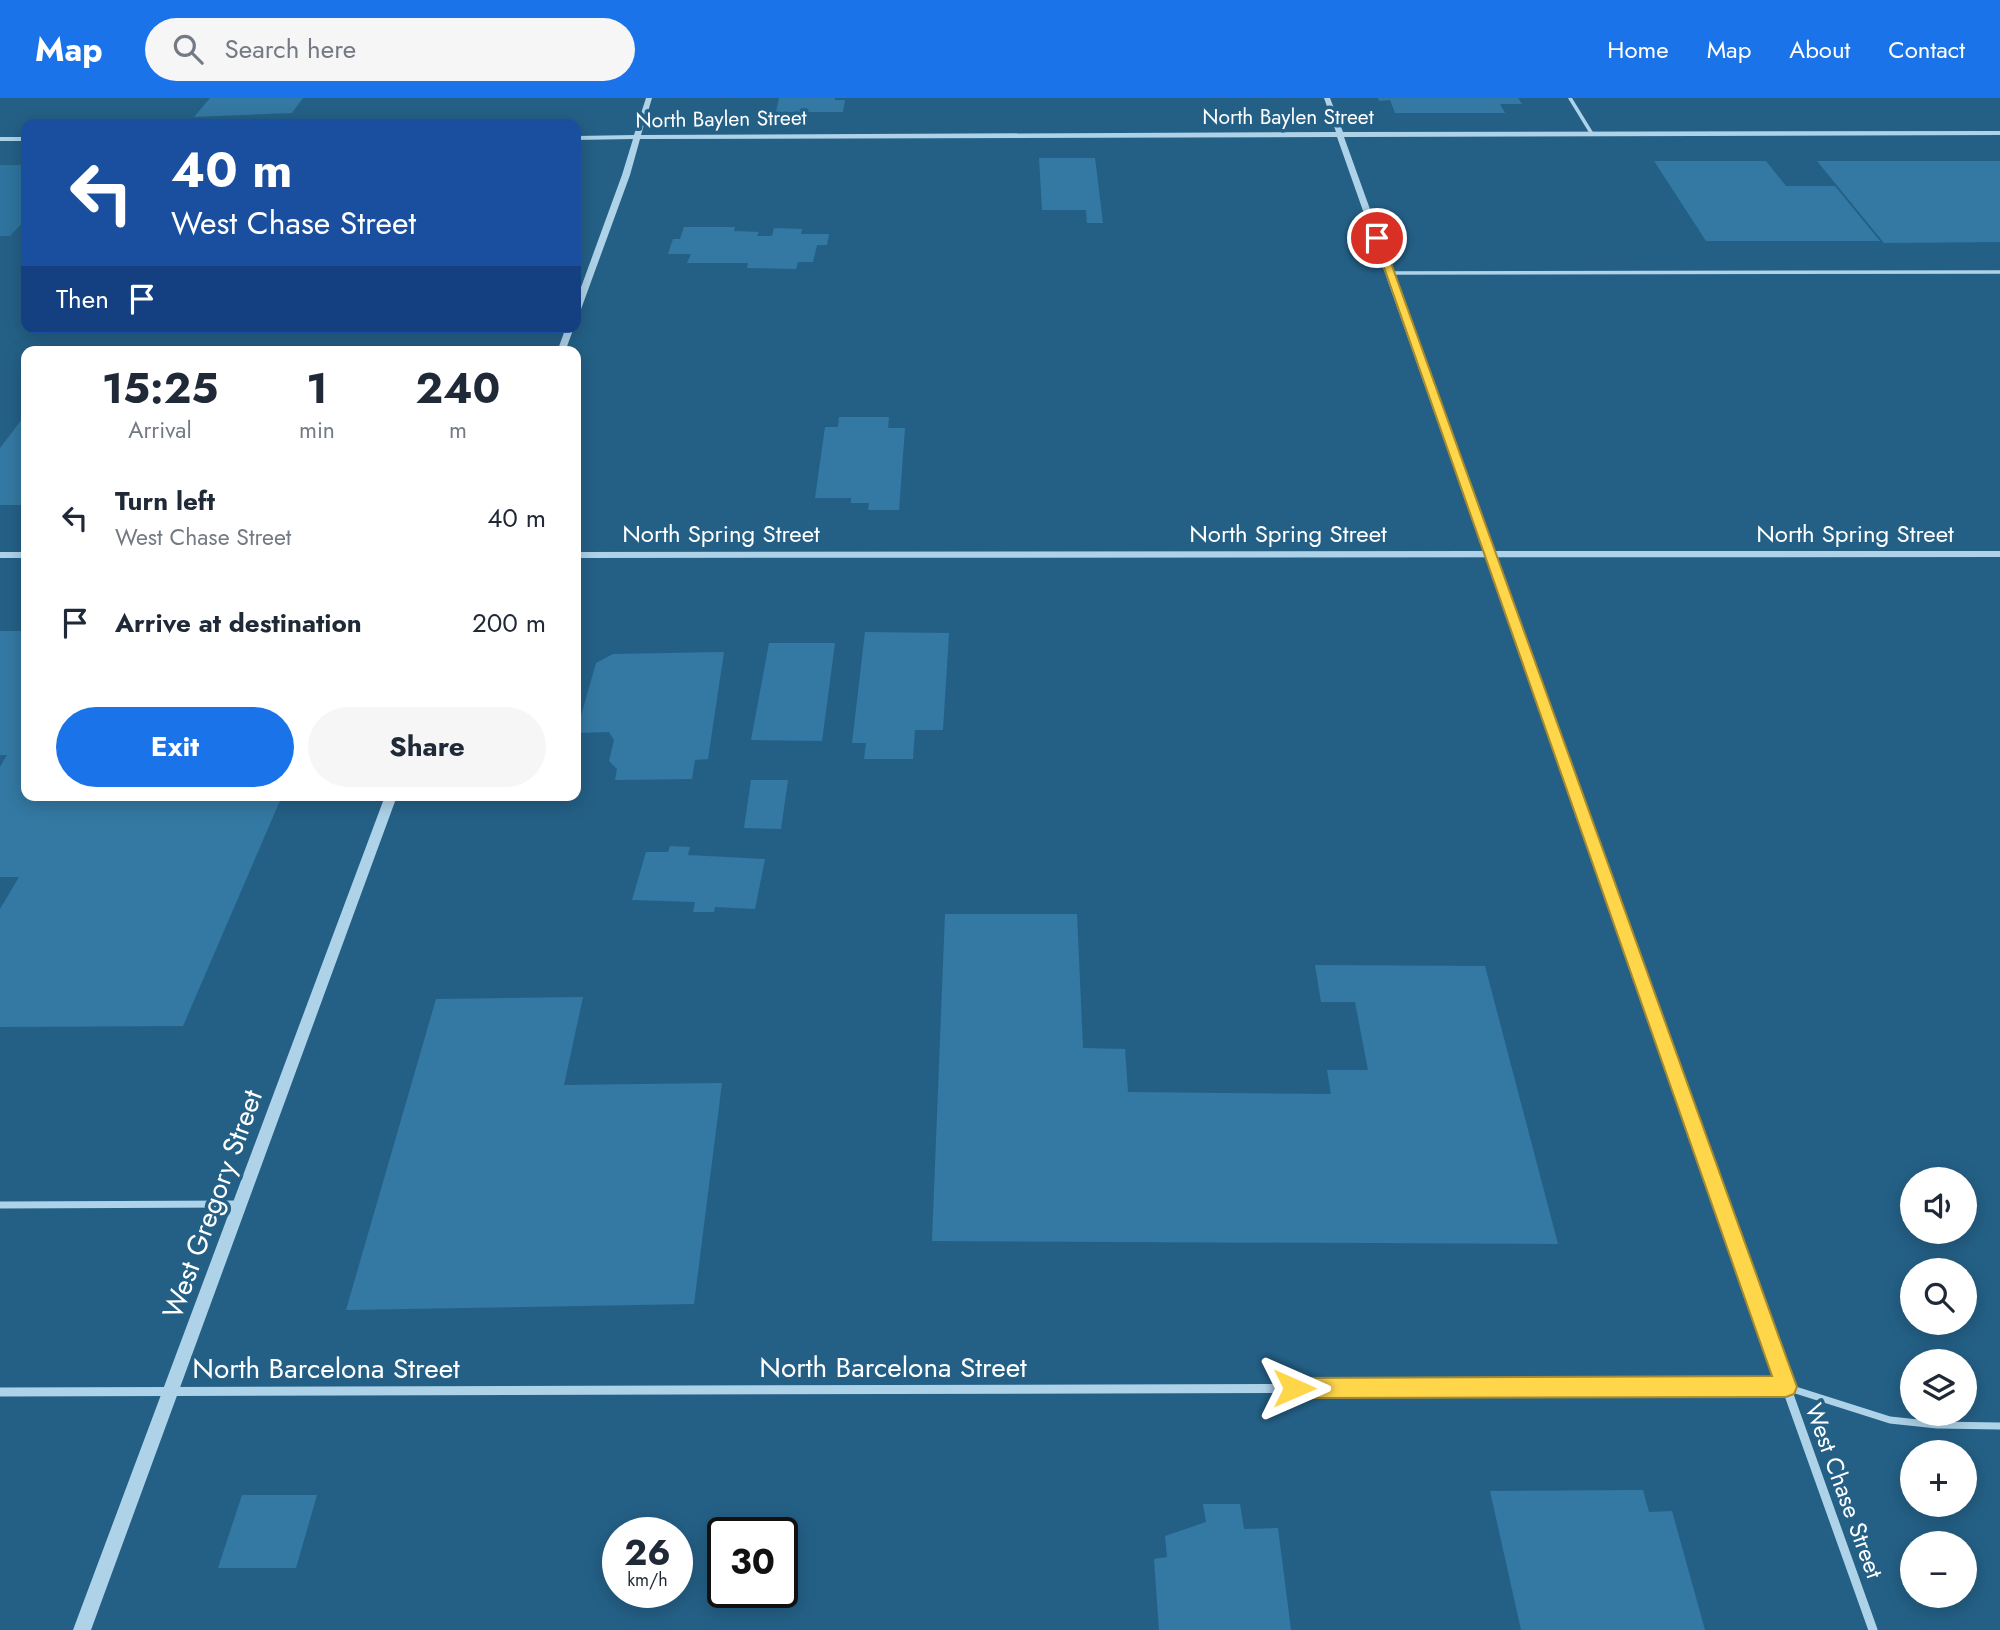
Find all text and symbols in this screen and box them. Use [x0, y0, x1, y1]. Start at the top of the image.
search box [145, 18, 635, 81]
text: Map [35, 26, 103, 73]
icon: search [169, 30, 207, 68]
text: Search here [225, 30, 356, 68]
text: Home [1607, 32, 1669, 67]
text: Map [1707, 32, 1751, 67]
text: About [1789, 32, 1850, 67]
text: Contact [1888, 32, 1965, 67]
street label: North Baylen Street [1202, 102, 1374, 132]
street label: North Baylen Street [635, 103, 807, 135]
text: 40 m [171, 135, 293, 205]
icon: left [56, 147, 147, 238]
text: West Chase Street [171, 200, 416, 246]
pin [1347, 208, 1407, 268]
icon: arrive [1358, 219, 1396, 257]
text: Then [56, 280, 109, 318]
icon: arrive [123, 280, 161, 318]
text: 15:25 [102, 358, 218, 419]
text: 1 [306, 358, 328, 419]
text: 240 [416, 358, 500, 419]
text: Arrival [128, 413, 192, 447]
text: min [299, 413, 335, 447]
text: m [449, 413, 467, 447]
text: Turn left [115, 482, 215, 520]
icon: left [56, 499, 94, 537]
text: 40 m [487, 499, 546, 537]
street label: North Spring Street [622, 516, 820, 551]
street label: North Spring Street [1189, 516, 1387, 551]
street label: North Spring Street [1756, 516, 1954, 551]
text: West Chase Street [115, 520, 291, 554]
icon: arrive [56, 604, 94, 642]
text: Arrive at destination [115, 604, 362, 642]
text: 200 m [472, 604, 546, 642]
button: Exit [56, 707, 294, 787]
button: Share [308, 707, 546, 787]
street label: West Gregory Street [152, 1084, 273, 1324]
map controls [1900, 1167, 1977, 1608]
button: sound [1900, 1167, 1977, 1244]
button: search [1900, 1258, 1977, 1335]
street label: North Barcelona Street [759, 1347, 1027, 1388]
street label: North Barcelona Street [192, 1348, 460, 1389]
button: layers [1900, 1349, 1977, 1426]
position arrow [1257, 1351, 1331, 1425]
street label: West Chase Street [1797, 1398, 1892, 1583]
button: + [1900, 1440, 1977, 1517]
speed limit sign: 30 [707, 1517, 798, 1608]
text: 26 [624, 1528, 671, 1578]
button: − [1900, 1531, 1977, 1608]
text: km/h [627, 1567, 668, 1593]

